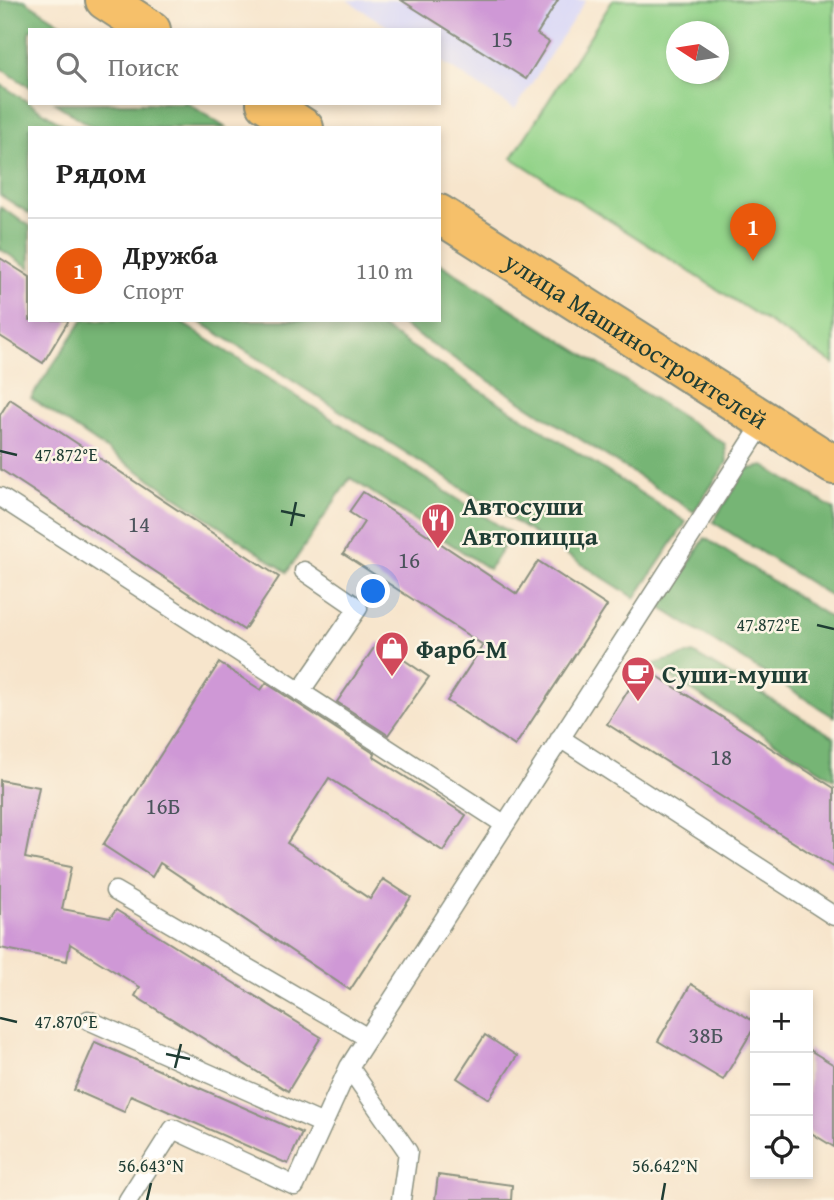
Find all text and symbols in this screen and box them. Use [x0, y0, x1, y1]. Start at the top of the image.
north arrow [666, 21, 729, 84]
house number: 15 [491, 22, 513, 55]
search box [28, 28, 441, 105]
text: Поиск [108, 47, 179, 86]
icon: search [52, 48, 90, 86]
text: Рядом [56, 150, 147, 194]
pin: 1 [730, 203, 776, 261]
text: Дружба [123, 235, 218, 274]
street label: улица Машиностроителей [496, 240, 776, 438]
text: 1 [73, 254, 85, 287]
text: 110 m [356, 254, 413, 287]
text: Спорт [123, 274, 184, 307]
text: 47.872°E [34, 441, 98, 468]
place label: Автосуши Автопицца [462, 486, 599, 555]
restaurant icon: Автосуши Автопицца [419, 501, 457, 550]
house number: 14 [128, 507, 150, 540]
house number: 16 [398, 543, 420, 576]
your location [356, 574, 390, 608]
text: 47.872°E [736, 611, 800, 638]
shop icon: Фарб-М [373, 629, 411, 678]
place label: Фарб-М [416, 629, 507, 668]
cafe icon: Суши-муши [619, 654, 657, 703]
place label: Суши-муши [662, 654, 808, 693]
house number: 18 [710, 740, 732, 773]
house number: 16Б [145, 789, 181, 822]
map controls [750, 990, 813, 1179]
button: + [750, 990, 813, 1053]
text: 47.870°E [34, 1008, 98, 1035]
house number: 38Б [688, 1018, 724, 1051]
button: − [750, 1053, 813, 1116]
button: locate [750, 1116, 813, 1179]
text: 56.643°N [118, 1152, 184, 1179]
text: 56.642°N [632, 1152, 698, 1179]

